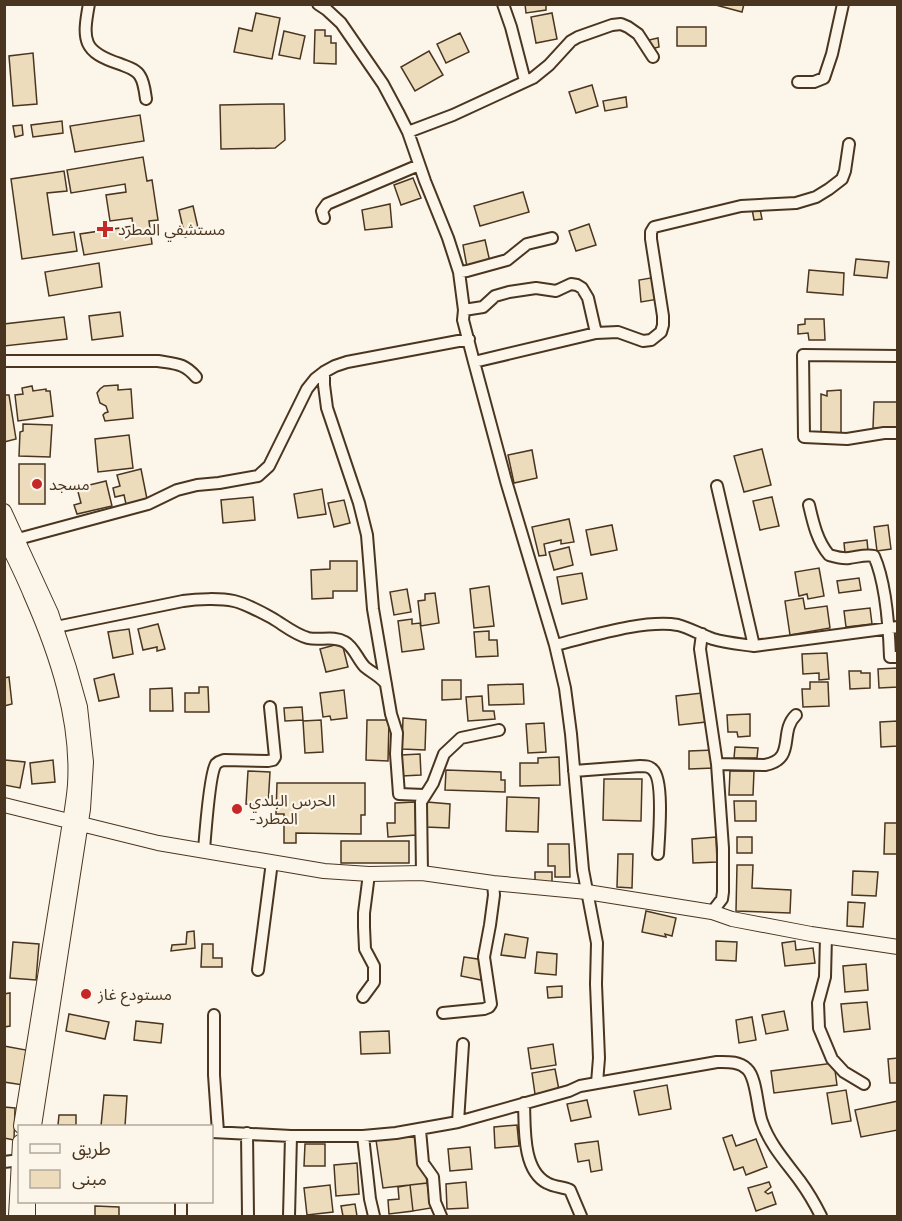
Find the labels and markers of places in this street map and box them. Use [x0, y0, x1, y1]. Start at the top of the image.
place label: مستشفي المطرد [118, 219, 226, 242]
marker: مستشفي المطرد [96, 220, 114, 238]
place label: مسجد [49, 474, 90, 494]
marker: مسجد [30, 477, 44, 491]
place label: الحرس البلدي -المطرد [249, 790, 335, 828]
marker: الحرس البلدي -المطرد [230, 802, 244, 816]
place label: مستودع غاز [97, 984, 172, 1007]
marker: مستودع غاز [79, 987, 93, 1001]

